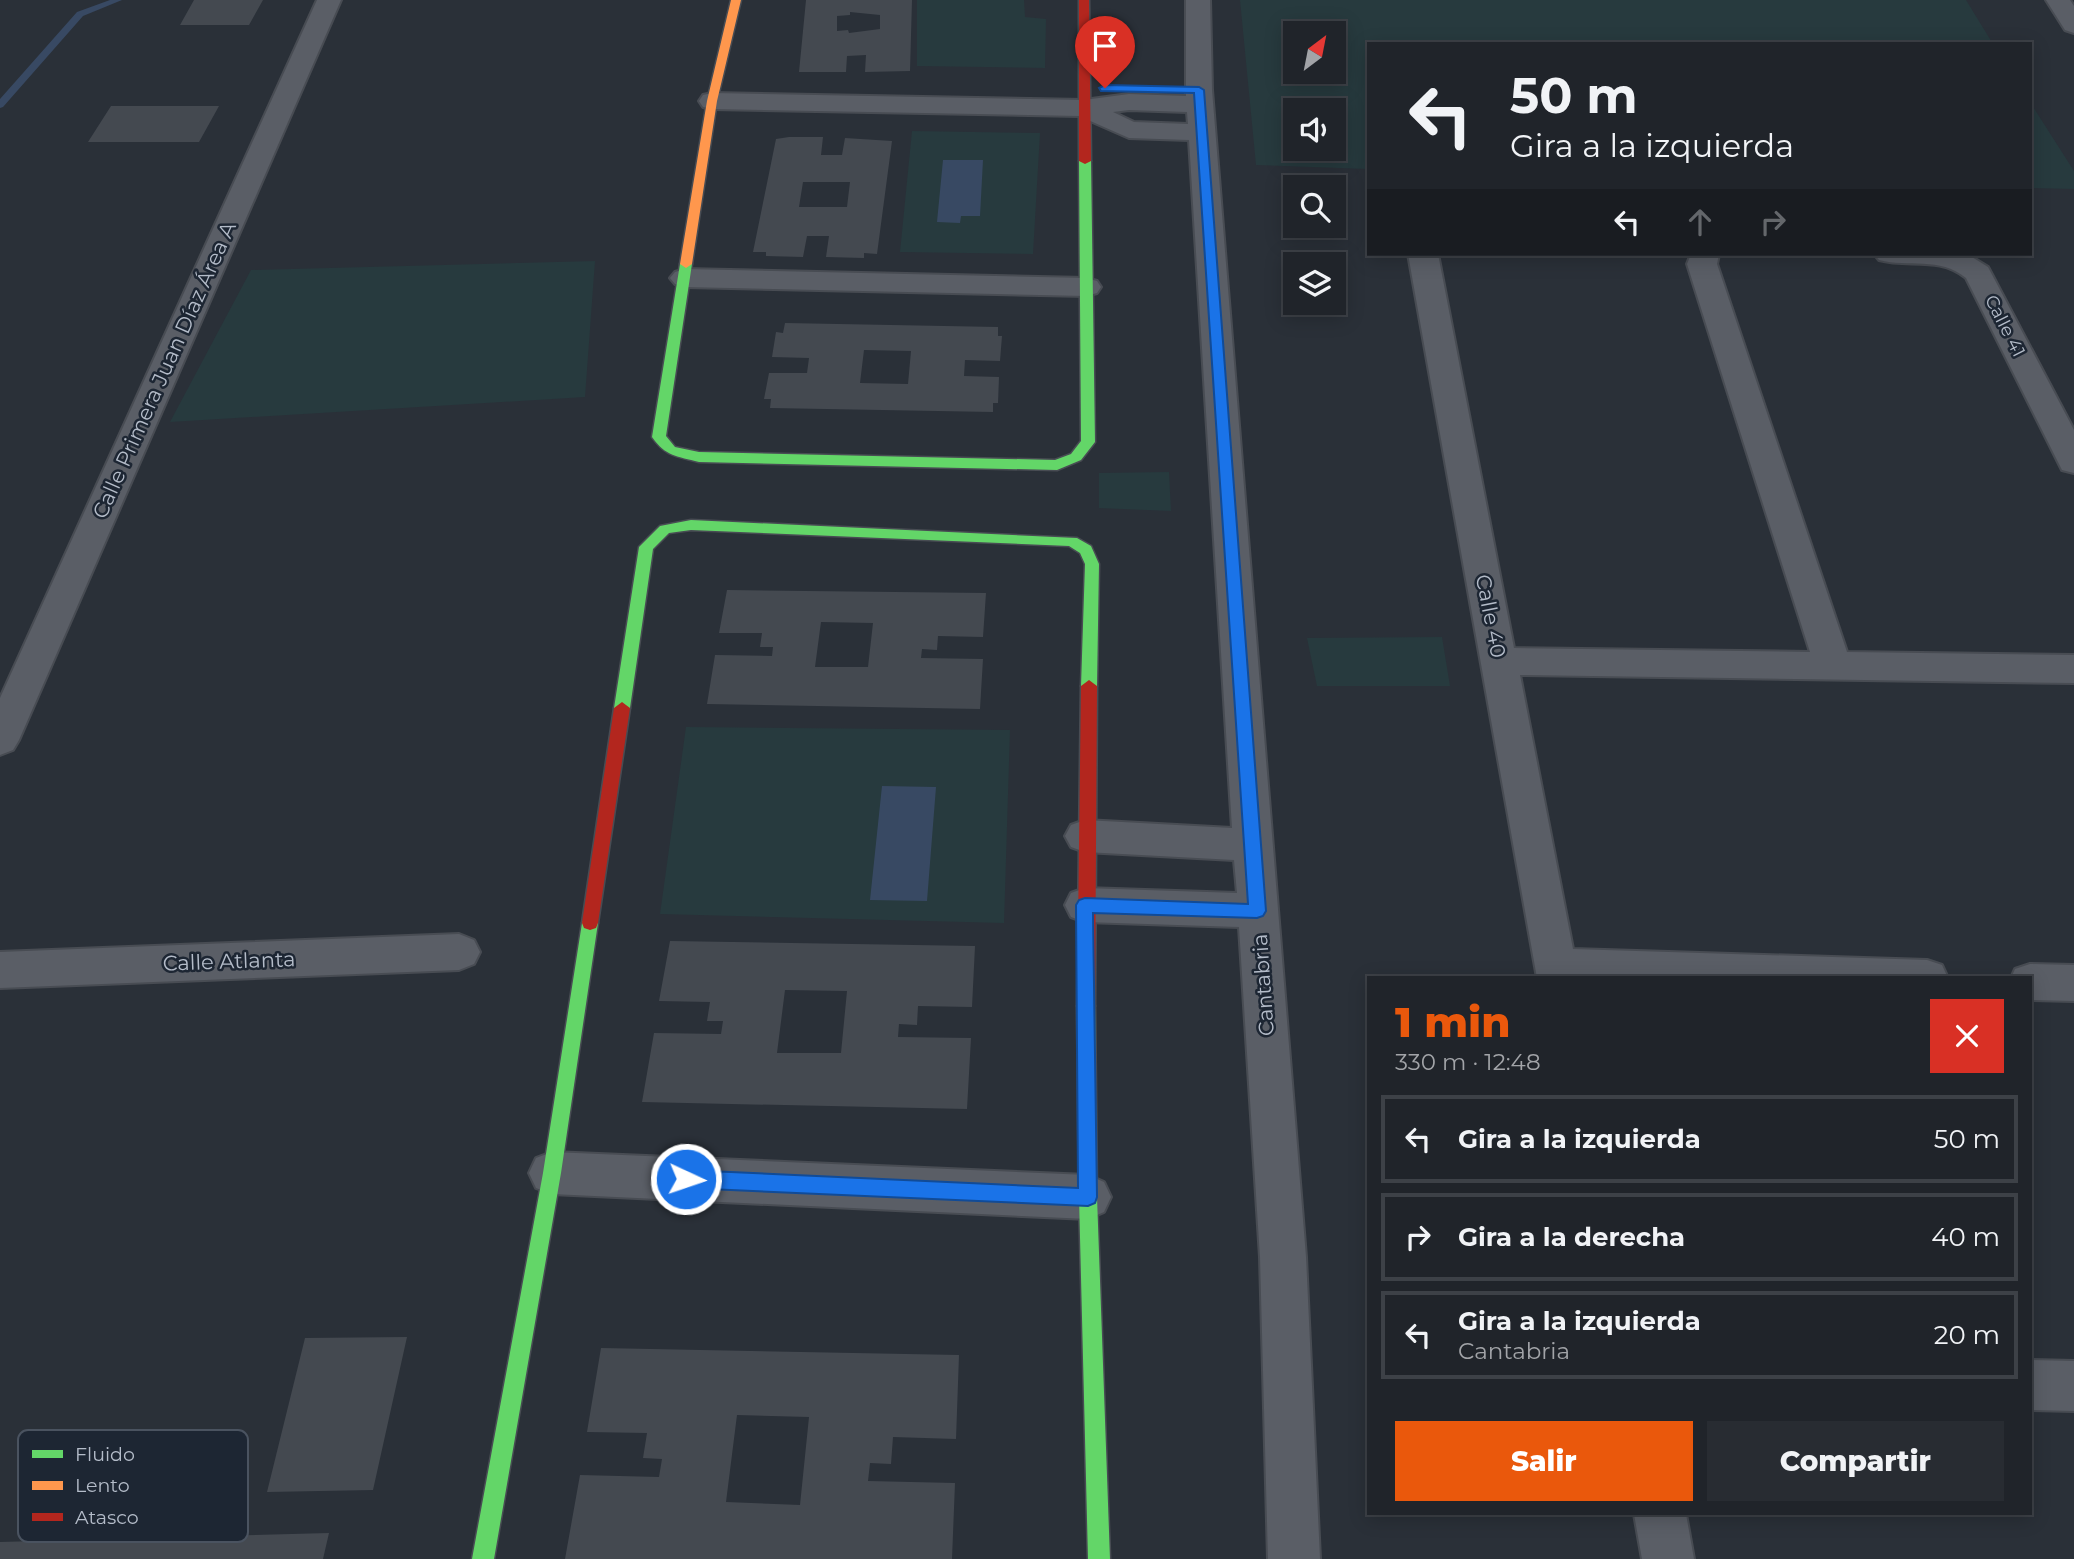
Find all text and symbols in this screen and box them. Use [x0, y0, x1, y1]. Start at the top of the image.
pin [1075, 16, 1135, 88]
north arrow [1283, 21, 1346, 84]
map controls [1283, 21, 1346, 315]
icon: arrive [1086, 27, 1124, 65]
text: 50 m [1510, 66, 1638, 125]
icon: left [1395, 70, 1486, 161]
button: sound [1283, 98, 1346, 161]
text: Gira a la izquierda [1510, 126, 1794, 165]
button: search [1283, 175, 1346, 238]
icon: left [1608, 203, 1646, 241]
icon: ahead [1681, 203, 1719, 241]
icon: right [1754, 203, 1792, 241]
street label: Calle Primera Juan Díaz Área A [87, 217, 241, 522]
button: layers [1283, 252, 1346, 315]
street label: Calle 41 [1980, 291, 2030, 361]
street label: Calle 40 [1471, 572, 1511, 660]
street label: Cantabria [1247, 933, 1279, 1037]
street label: Calle Atlanta [162, 946, 296, 976]
text: 1 min [1395, 996, 1511, 1048]
button: close [1930, 999, 2004, 1073]
text: 330 m · 12:48 [1395, 1048, 1541, 1076]
icon: left [1399, 1120, 1437, 1158]
text: Gira a la izquierda [1458, 1123, 1701, 1155]
text: 50 m [1934, 1123, 2000, 1155]
position arrow [649, 1142, 723, 1216]
icon: right [1399, 1218, 1437, 1256]
text: Gira a la derecha [1458, 1221, 1685, 1253]
text: 40 m [1931, 1221, 2000, 1253]
text: Gira a la izquierda [1458, 1305, 1701, 1337]
icon: left [1399, 1316, 1437, 1354]
text: 20 m [1934, 1319, 2000, 1351]
text: Cantabria [1458, 1337, 1570, 1365]
button: Salir [1395, 1421, 1693, 1501]
button: Compartir [1707, 1421, 2004, 1501]
legend [18, 1430, 248, 1542]
text: Fluido [75, 1443, 135, 1466]
text: Lento [75, 1474, 130, 1497]
text: Atasco [75, 1506, 139, 1529]

